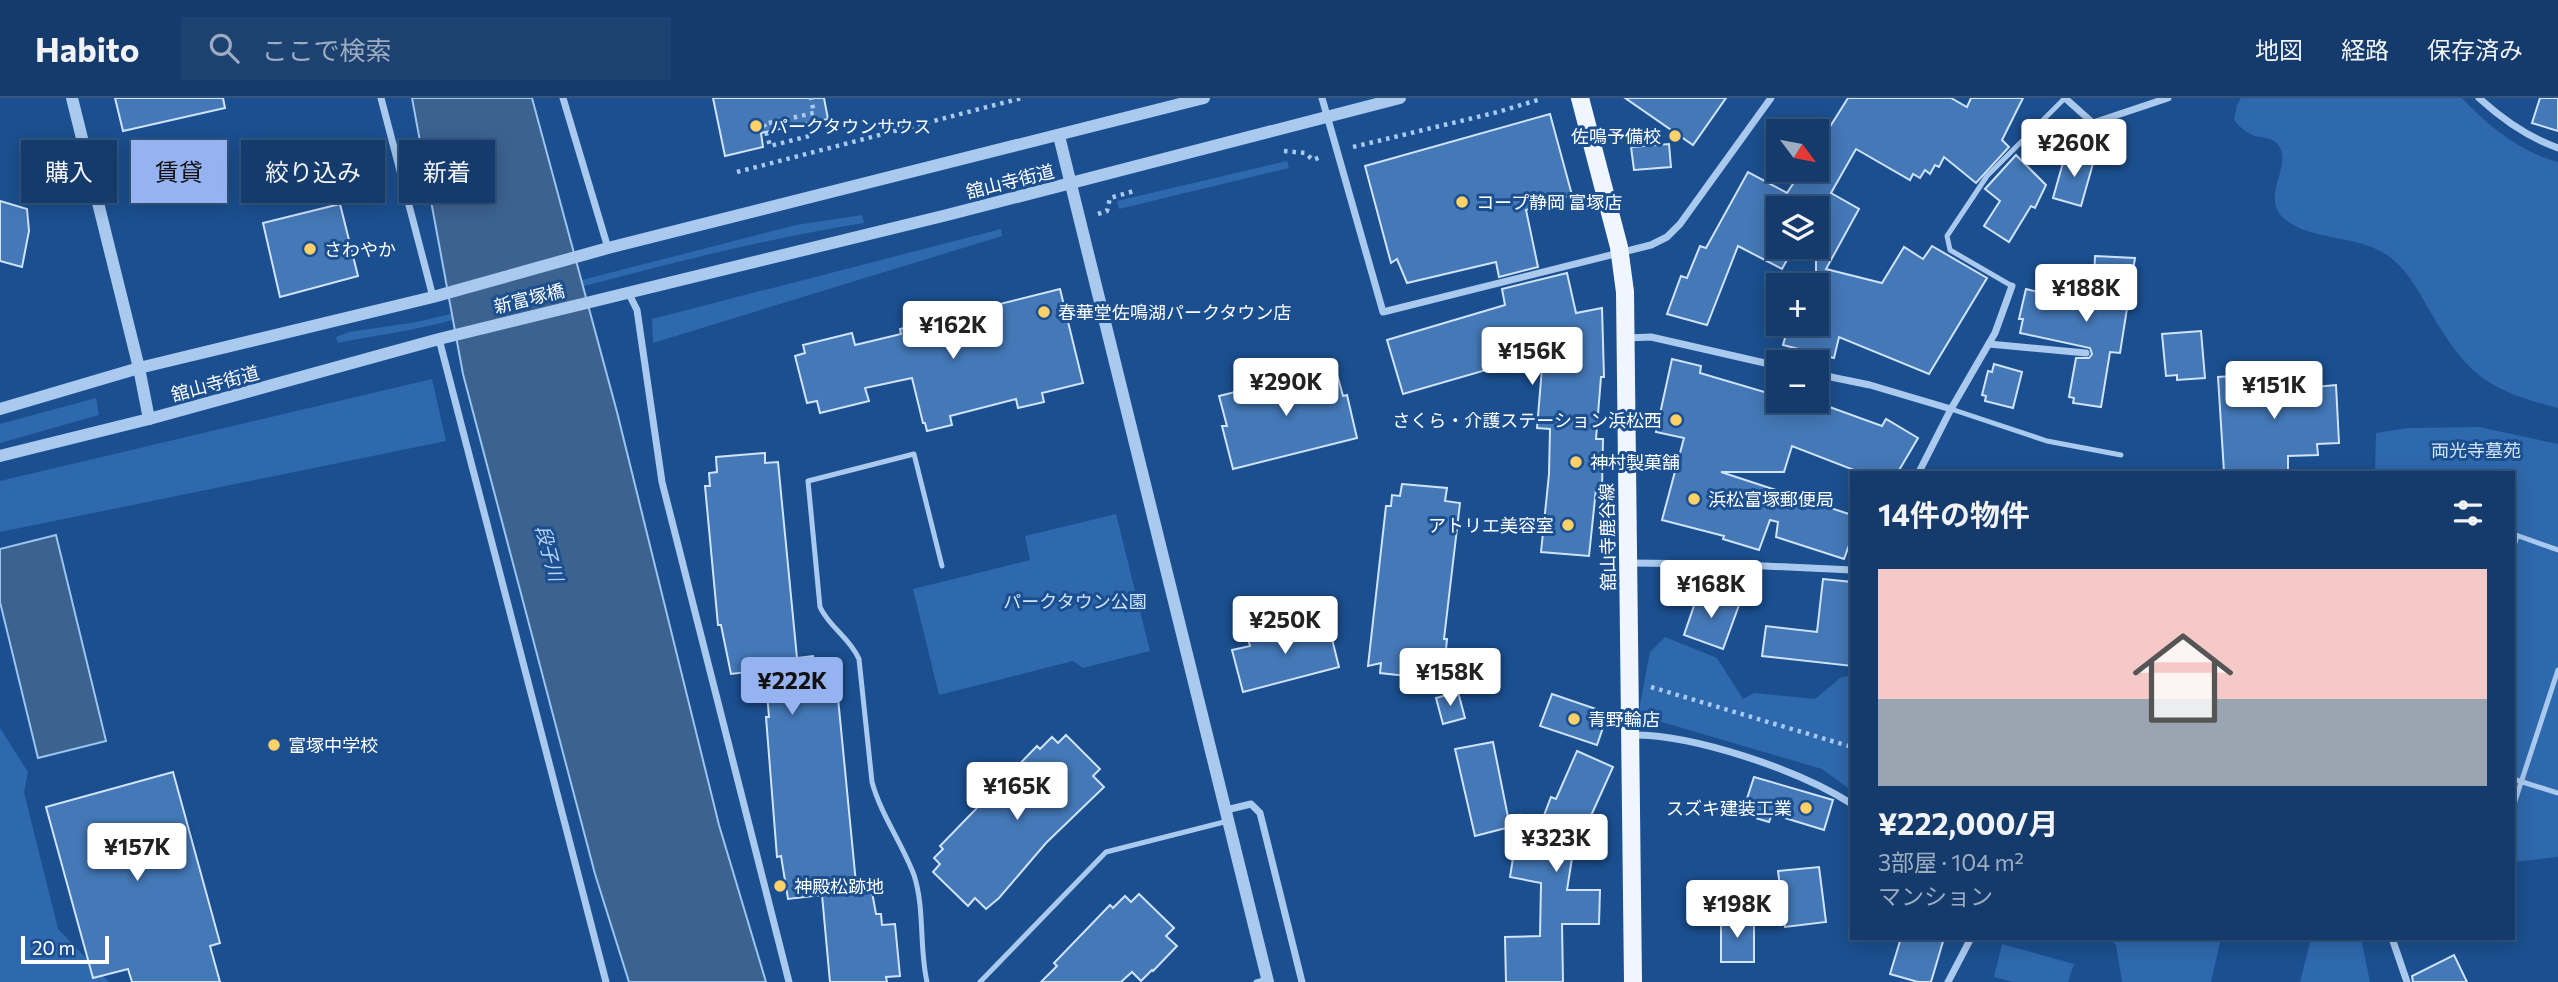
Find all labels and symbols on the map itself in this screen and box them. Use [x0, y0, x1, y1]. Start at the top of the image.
place label: パークタウンサウス [770, 115, 931, 137]
marker: パークタウンサウス [748, 118, 764, 134]
north arrow [1766, 119, 1829, 182]
pin: ¥260K [2025, 120, 2123, 179]
place label: 佐鳴予備校 [1571, 125, 1661, 147]
marker: 佐鳴予備校 [1667, 128, 1683, 144]
street label: 舘山寺街道 [964, 159, 1056, 203]
place label: コープ静岡 富塚店 [1476, 191, 1622, 213]
marker: コープ静岡 富塚店 [1454, 194, 1470, 210]
place label: さわやか [324, 238, 396, 260]
marker: さわやか [302, 241, 318, 257]
pin: ¥188K [2037, 264, 2135, 324]
street label: 新富塚橋 [491, 279, 567, 317]
place label: 春華堂佐鳴湖パークタウン店 [1058, 301, 1291, 323]
pin: ¥162K [904, 302, 1002, 361]
marker: 春華堂佐鳴湖パークタウン店 [1036, 304, 1052, 320]
pin: ¥156K [1483, 328, 1581, 387]
pin: ¥290K [1237, 358, 1335, 418]
street label: 舘山寺街道 [169, 361, 261, 405]
pin: ¥151K [2225, 362, 2323, 421]
place label: さくら・介護ステーション浜松西 [1392, 409, 1662, 431]
marker: さくら・介護ステーション浜松西 [1668, 412, 1684, 428]
park label: 両光寺墓苑 [2431, 439, 2521, 461]
place label: 神村製菓舗 [1590, 451, 1680, 473]
marker: 神村製菓舗 [1568, 454, 1584, 470]
street label: 舘山寺鹿谷線 [1595, 483, 1619, 591]
place label: 浜松富塚郵便局 [1708, 488, 1834, 510]
marker: 浜松富塚郵便局 [1686, 491, 1702, 507]
place label: アトリエ美容室 [1428, 514, 1554, 536]
marker: アトリエ美容室 [1560, 517, 1576, 533]
water label: 段子川 [532, 522, 569, 585]
pin: ¥168K [1662, 560, 1760, 620]
park label: パークタウン公園 [1003, 590, 1147, 612]
pin: ¥250K [1236, 596, 1334, 656]
pin: ¥158K [1401, 648, 1499, 708]
pin: ¥222K [743, 658, 841, 717]
place label: 青野輪店 [1588, 708, 1660, 730]
marker: 青野輪店 [1566, 711, 1582, 727]
place label: 富塚中学校 [288, 734, 378, 756]
marker: 富塚中学校 [266, 737, 282, 753]
pin: ¥165K [968, 762, 1066, 822]
place label: スズキ建装工業 [1666, 797, 1792, 819]
marker: スズキ建装工業 [1798, 800, 1814, 816]
pin: ¥323K [1507, 814, 1605, 874]
pin: ¥157K [88, 824, 186, 883]
place label: 神殿松跡地 [794, 875, 884, 897]
marker: 神殿松跡地 [772, 878, 788, 894]
pin: ¥198K [1688, 880, 1786, 940]
scale bar [21, 933, 108, 965]

